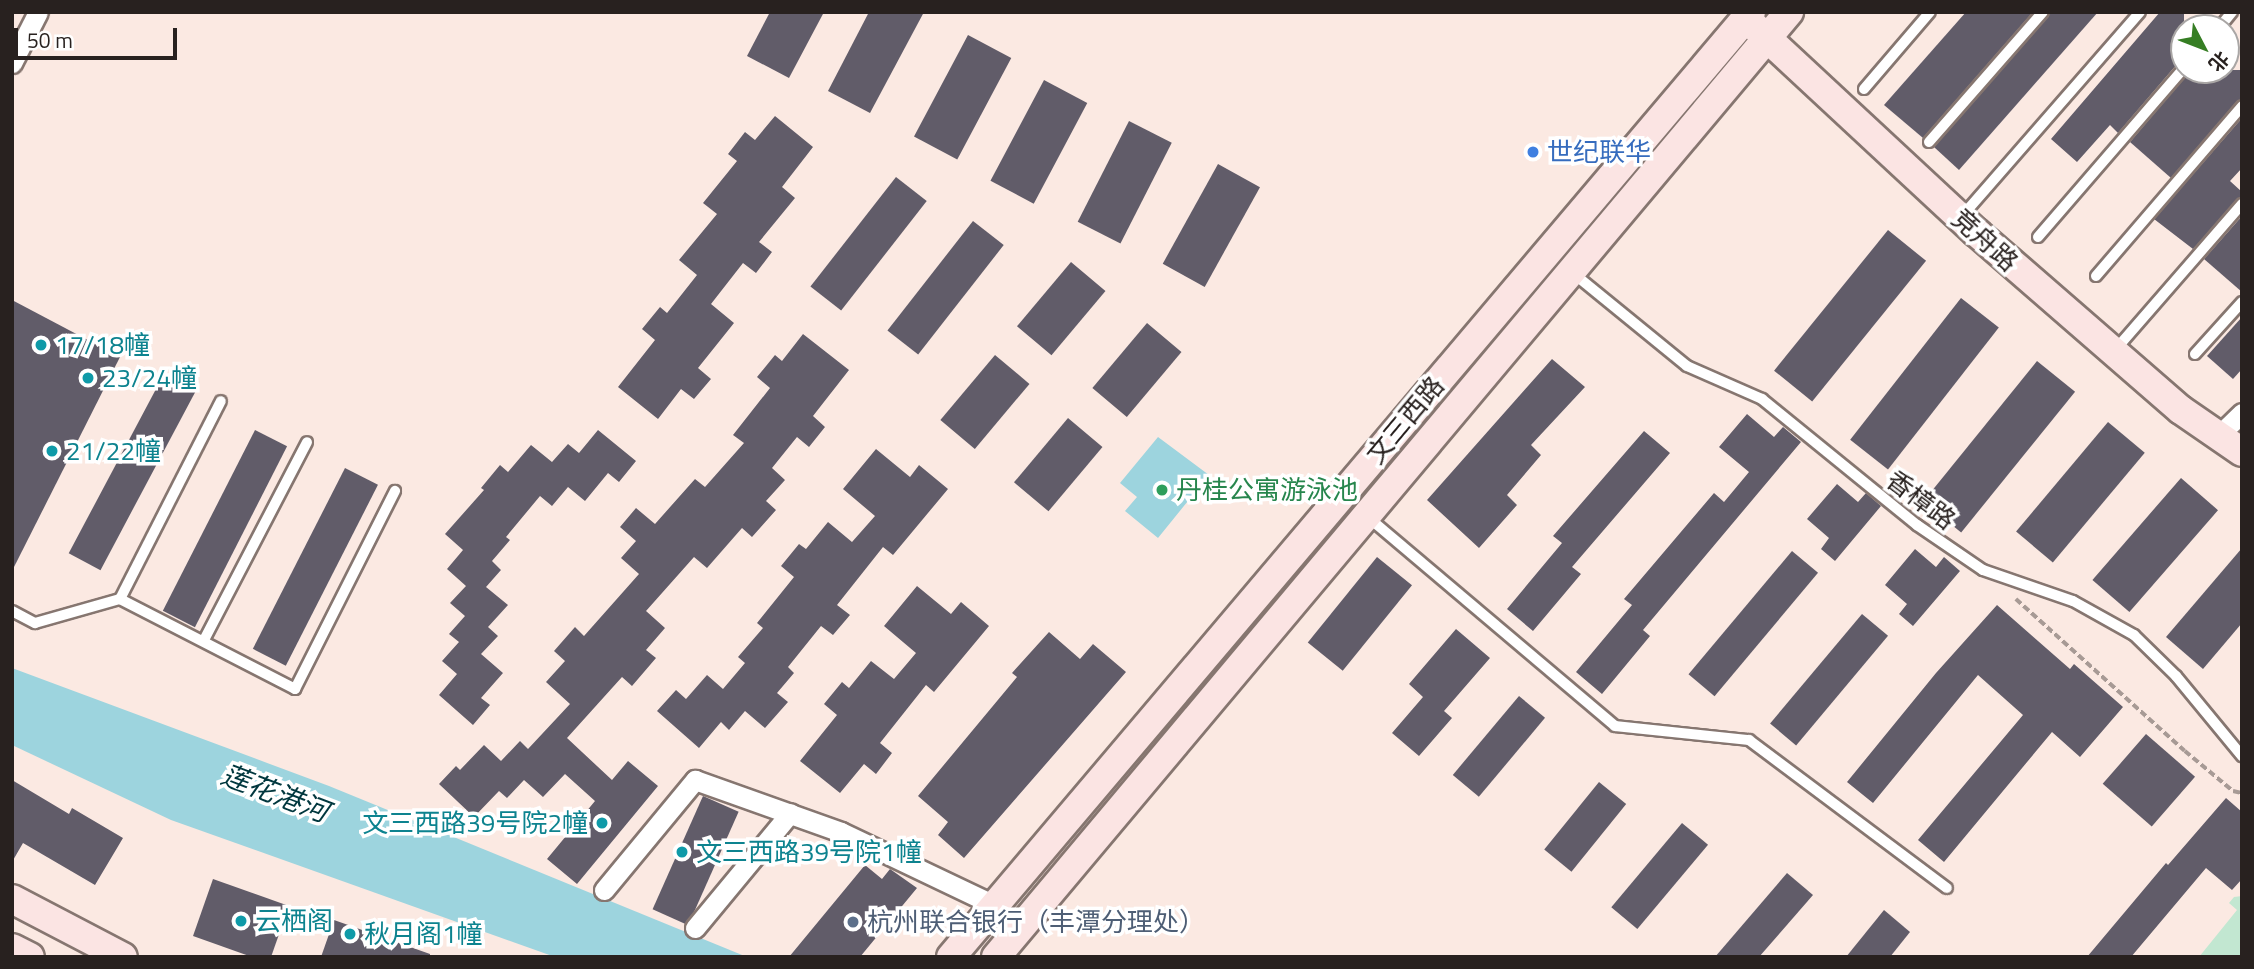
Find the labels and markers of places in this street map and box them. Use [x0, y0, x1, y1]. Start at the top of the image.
place label: 世纪联华 [1547, 136, 1651, 168]
marker: 世纪联华 [1525, 144, 1541, 160]
place label: 17/18幢 [55, 329, 150, 361]
marker: 17/18幢 [33, 337, 49, 353]
place label: 23/24幢 [102, 362, 197, 394]
marker: 23/24幢 [80, 370, 96, 386]
place label: 21/22幢 [66, 435, 161, 467]
marker: 21/22幢 [44, 443, 60, 459]
place label: 丹桂公寓游泳池 [1176, 474, 1358, 506]
marker: 丹桂公寓游泳池 [1154, 482, 1170, 498]
place label: 文三西路39号院2幢 [362, 807, 588, 839]
marker: 文三西路39号院2幢 [594, 815, 610, 831]
place label: 文三西路39号院1幢 [696, 836, 922, 868]
marker: 文三西路39号院1幢 [674, 844, 690, 860]
place label: 云栖阁 [255, 905, 333, 937]
place label: 杭州联合银行（丰潭分理处） [867, 906, 1205, 938]
marker: 云栖阁 [233, 913, 249, 929]
marker: 杭州联合银行（丰潭分理处） [845, 914, 861, 930]
place label: 秋月阁1幢 [364, 918, 483, 950]
marker: 秋月阁1幢 [342, 926, 358, 942]

